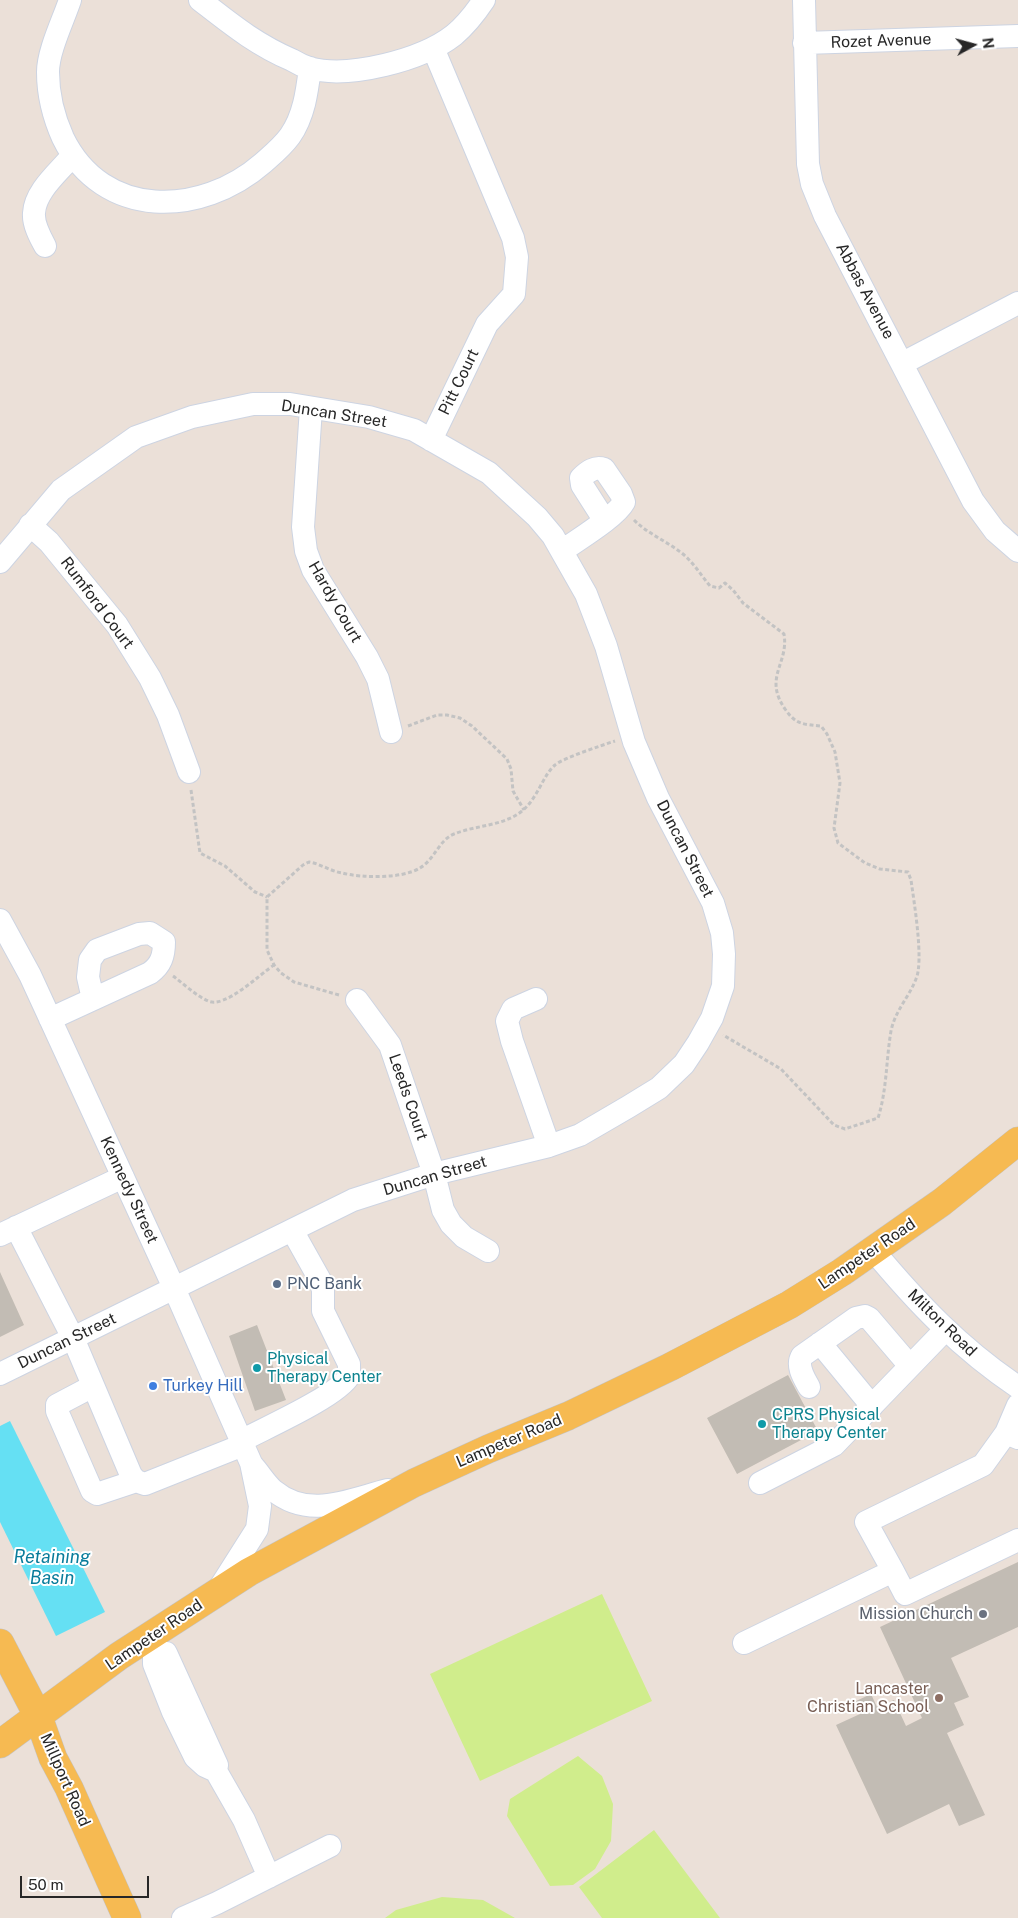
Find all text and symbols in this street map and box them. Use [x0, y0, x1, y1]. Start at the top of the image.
north arrow [948, 20, 998, 70]
street label: Rozet Avenue [830, 30, 932, 52]
text: N [979, 37, 996, 50]
street label: Abbas Avenue [832, 240, 898, 342]
street label: Pitt Court [435, 346, 483, 418]
street label: Duncan Street [280, 396, 388, 432]
street label: Rumford Court [56, 553, 138, 653]
street label: Hardy Court [304, 558, 366, 646]
street label: Duncan Street [652, 797, 718, 901]
street label: Leeds Court [384, 1051, 432, 1143]
street label: Kennedy Street [96, 1133, 162, 1247]
street label: Duncan Street [381, 1152, 489, 1200]
street label: Lampeter Road [815, 1214, 919, 1294]
place label: PNC Bank [287, 1274, 362, 1294]
marker: PNC Bank [271, 1278, 283, 1290]
street label: Milton Road [903, 1285, 981, 1361]
street label: Duncan Street [15, 1309, 119, 1373]
place label: Physical Therapy Center [267, 1349, 382, 1387]
marker: Physical Therapy Center [251, 1362, 263, 1374]
place label: Turkey Hill [163, 1376, 243, 1396]
marker: Turkey Hill [147, 1380, 159, 1392]
place label: CPRS Physical Therapy Center [772, 1405, 887, 1443]
street label: Lampeter Road [453, 1410, 565, 1472]
marker: CPRS Physical Therapy Center [756, 1418, 768, 1430]
water label: Retaining Basin [14, 1546, 90, 1588]
street label: Lampeter Road [102, 1595, 206, 1675]
place label: Mission Church [859, 1604, 973, 1624]
marker: Mission Church [977, 1608, 989, 1620]
place label: Lancaster Christian School [807, 1679, 929, 1717]
marker: Lancaster Christian School [933, 1692, 945, 1704]
street label: Millport Road [36, 1730, 94, 1830]
scale bar [22, 1866, 151, 1898]
text: 50 m [28, 1876, 63, 1893]

